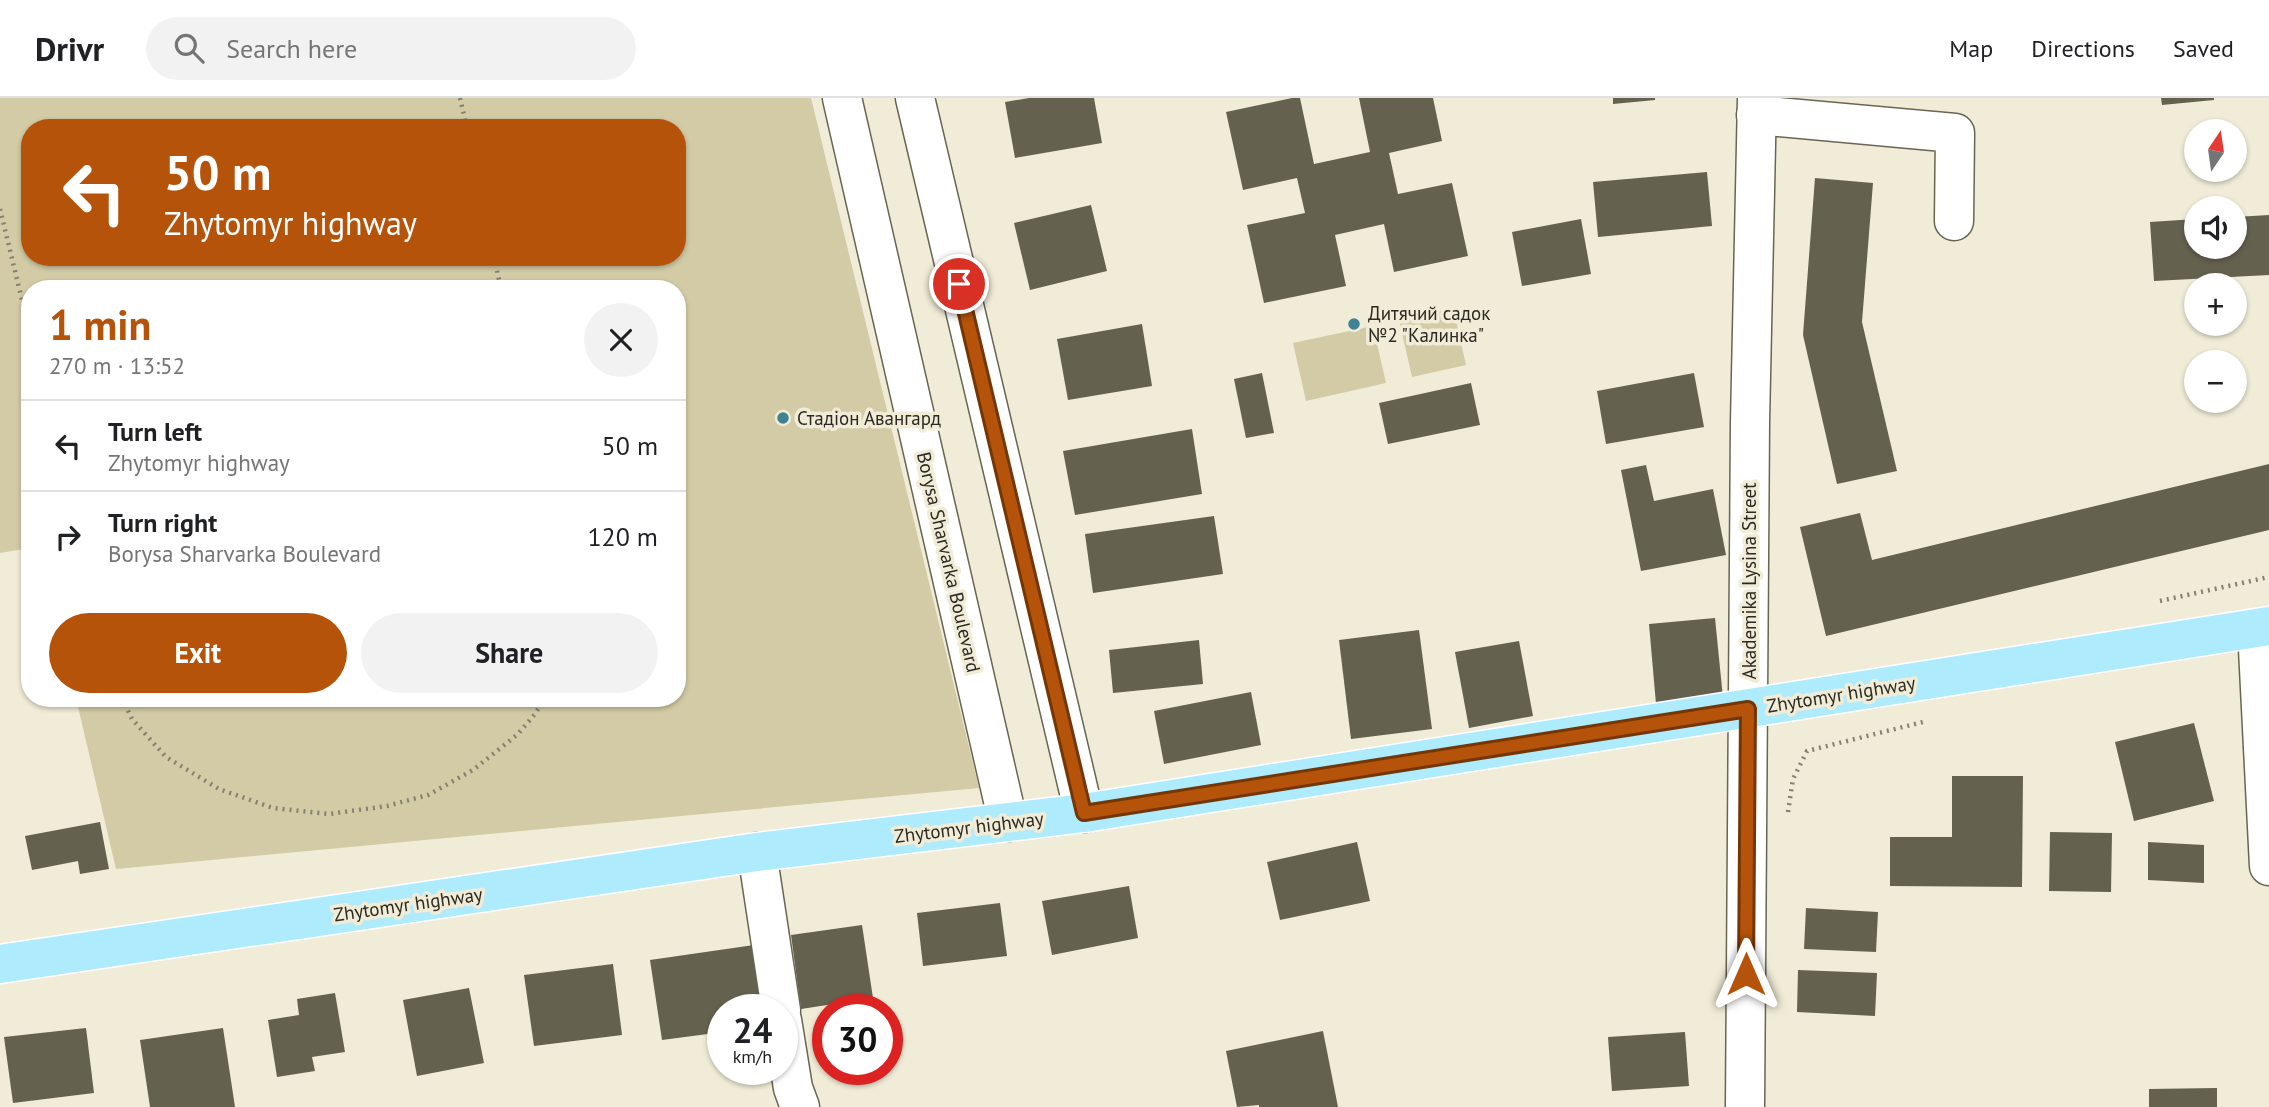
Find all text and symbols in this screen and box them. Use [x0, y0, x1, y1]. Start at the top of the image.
search box [146, 17, 636, 80]
text: Drivr [35, 27, 104, 70]
icon: search [170, 29, 208, 67]
text: Search here [226, 32, 357, 65]
text: Map [1949, 33, 1993, 64]
text: Directions [2031, 33, 2135, 64]
text: Saved [2173, 33, 2234, 64]
north arrow [2184, 119, 2247, 182]
map controls [2184, 119, 2247, 413]
text: 50 m [164, 140, 271, 204]
icon: left [49, 147, 140, 238]
button: sound [2184, 196, 2247, 259]
text: Zhytomyr highway [164, 202, 417, 244]
pin [929, 254, 989, 314]
icon: arrive [940, 265, 978, 303]
button: + [2184, 273, 2247, 336]
text: 1 min [49, 297, 151, 352]
place label: Дитячий садок №2 "Калинка" [1368, 301, 1490, 347]
button: close [584, 303, 658, 377]
marker: Дитячий садок №2 "Калинка" [1346, 316, 1362, 332]
button: − [2184, 350, 2247, 413]
text: 270 m · 13:52 [49, 351, 185, 380]
place label: Стадіон Авангард [797, 406, 941, 430]
marker: Стадіон Авангард [775, 410, 791, 426]
text: Turn left [108, 415, 202, 448]
icon: left [49, 427, 87, 465]
text: 50 m [602, 429, 658, 462]
text: Zhytomyr highway [108, 448, 290, 477]
street label: Borysa Sharvarka Boulevard [912, 449, 986, 675]
street label: Akademika Lysina Street [1737, 482, 1761, 679]
text: Turn right [108, 506, 217, 539]
icon: right [49, 518, 87, 556]
text: 120 m [587, 520, 658, 553]
text: Borysa Sharvarka Boulevard [108, 539, 381, 568]
button: Exit [49, 613, 347, 693]
button: Share [361, 613, 658, 693]
street label: Zhytomyr highway [1765, 670, 1917, 718]
street label: Zhytomyr highway [893, 806, 1045, 848]
street label: Zhytomyr highway [332, 882, 484, 926]
position arrow [1709, 937, 1783, 1011]
speed limit sign: 30 [812, 994, 903, 1085]
text: 24 [733, 1007, 772, 1053]
text: km/h [733, 1045, 772, 1068]

